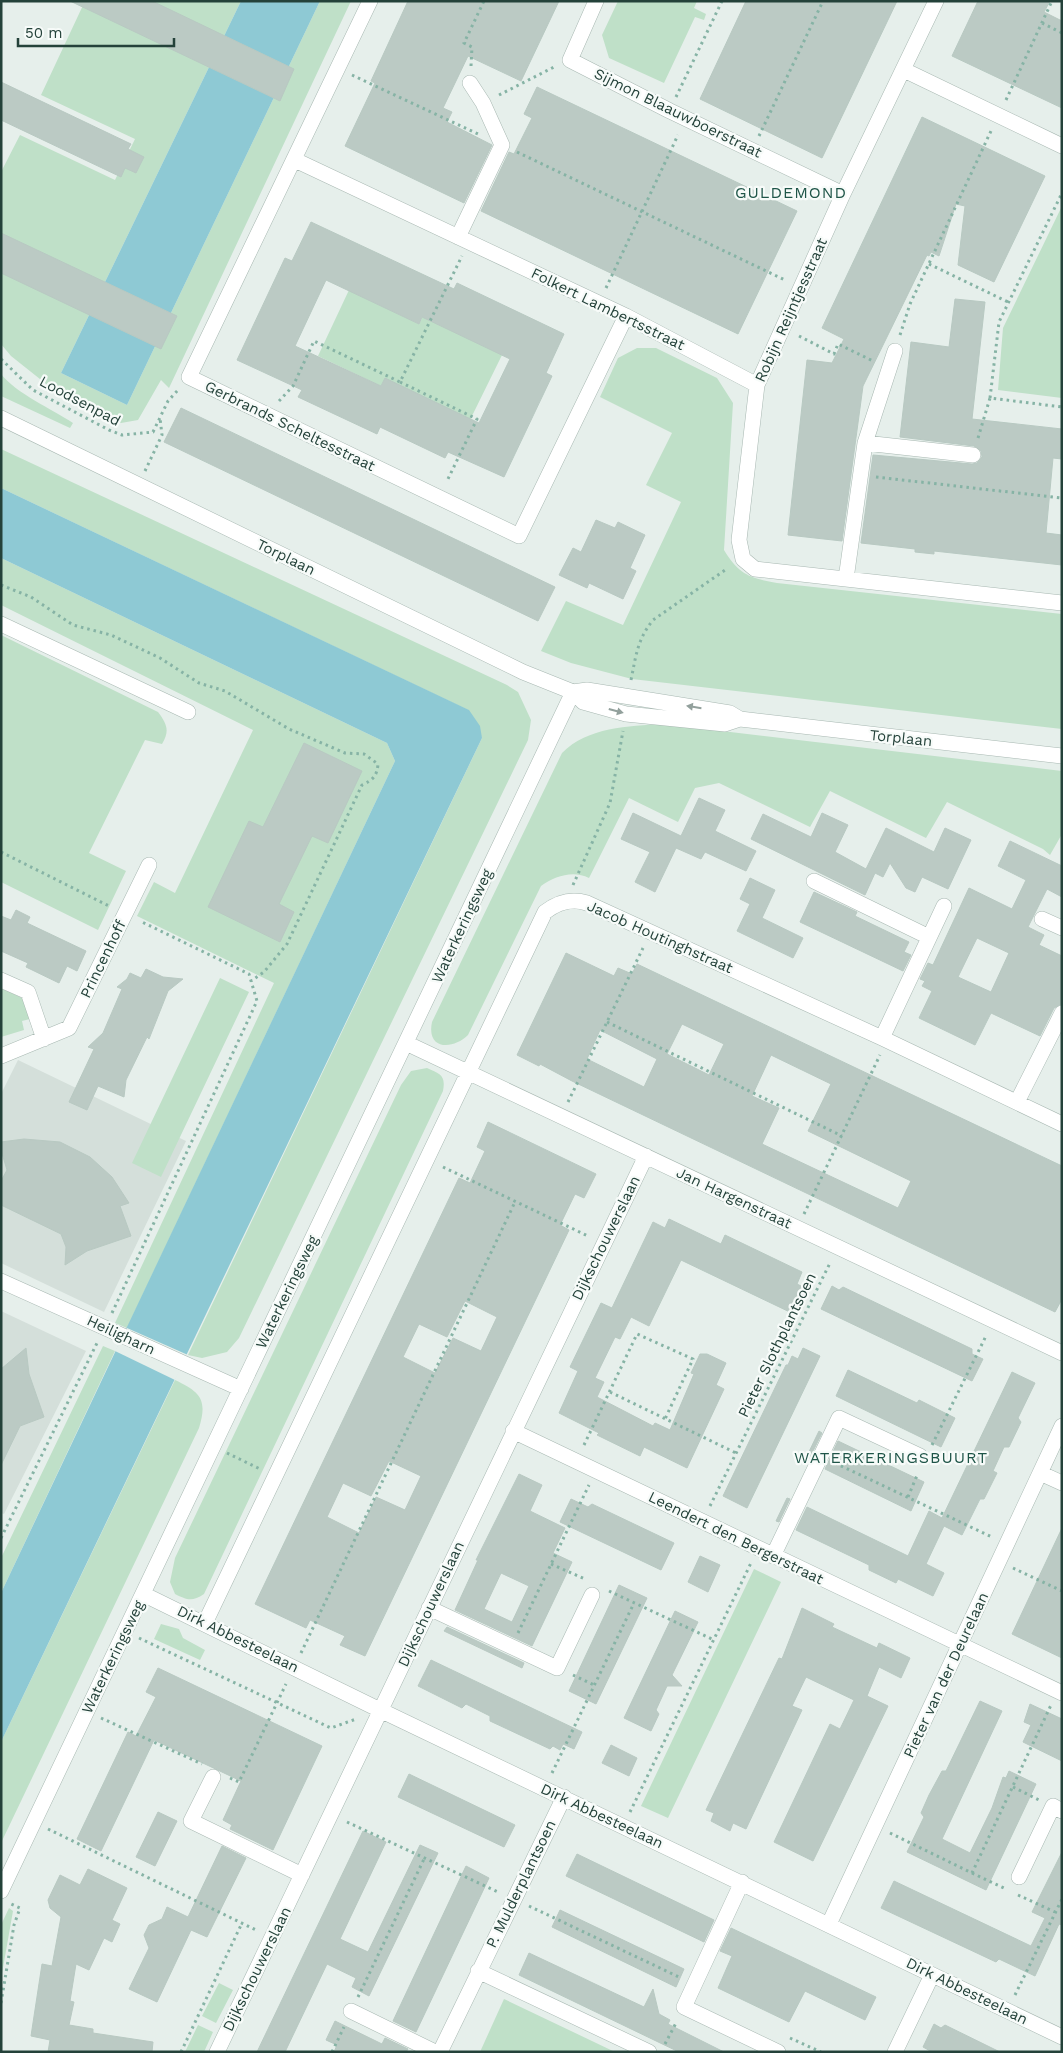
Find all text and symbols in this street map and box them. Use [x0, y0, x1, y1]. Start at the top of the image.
scale bar [18, 15, 174, 47]
text: 50 m [25, 24, 62, 42]
street label: Sijmon Blaauwboerstraat [591, 65, 765, 162]
district label: GULDEMOND [735, 183, 847, 202]
street label: Robijn Reijntjesstraat [751, 234, 831, 385]
street label: Folkert Lambertsstraat [528, 264, 688, 354]
street label: Loodsenpad [36, 372, 124, 430]
street label: Gerbrands Scheltesstraat [202, 377, 379, 475]
street label: Torplaan [254, 535, 318, 579]
one-way arrow [686, 703, 702, 711]
one-way arrow [608, 707, 624, 715]
street label: Torplaan [869, 726, 933, 750]
street label: Waterkeringsweg [428, 866, 496, 986]
street label: Jacob Houtinghstraat [584, 897, 736, 978]
street label: Princenhoff [76, 917, 130, 1001]
street label: Jan Hargenstraat [673, 1163, 795, 1233]
street label: Dijkschouwerslaan [568, 1173, 644, 1303]
street label: Waterkeringsweg [252, 1232, 322, 1352]
street label: Pieter Slothplantsoen [734, 1270, 820, 1420]
street label: Heiligharn [84, 1311, 158, 1359]
district label: WATERKERINGSBUURT [794, 1448, 988, 1467]
street label: Leendert den Bergerstraat [645, 1488, 827, 1589]
street label: Dijkschouwerslaan [394, 1538, 468, 1670]
street label: Pieter van der Deurelaan [900, 1589, 992, 1761]
street label: Waterkeringsweg [78, 1597, 148, 1717]
street label: Dirk Abbesteelaan [174, 1602, 302, 1676]
street label: Dirk Abbesteelaan [538, 1780, 666, 1852]
street label: P. Mulderplantsoen [482, 1817, 560, 1951]
street label: Dijkschouwerslaan [219, 1904, 295, 2034]
street label: Dirk Abbesteelaan [903, 1954, 1031, 2028]

